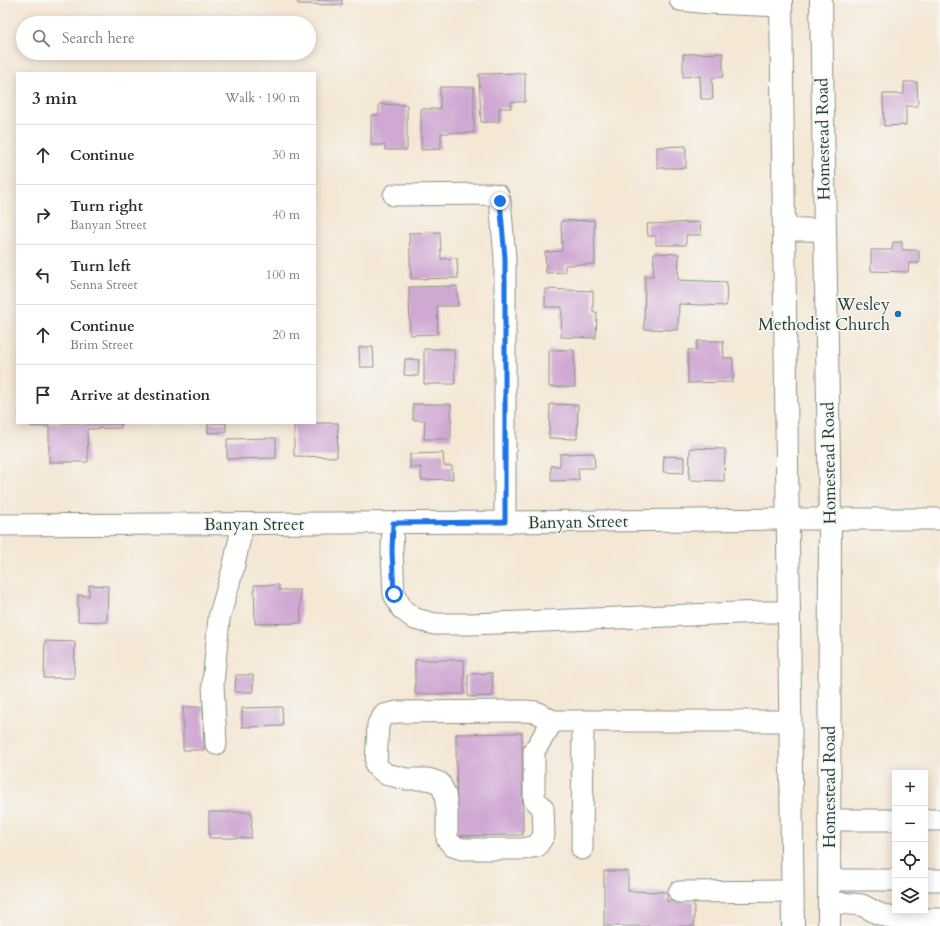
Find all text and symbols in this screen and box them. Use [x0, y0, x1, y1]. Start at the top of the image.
search box [16, 16, 316, 60]
icon: search [30, 27, 52, 49]
text: Search here [62, 28, 135, 48]
street label: Homestead Road [810, 78, 836, 200]
text: 3 min [32, 87, 77, 110]
text: Walk · 190 m [225, 89, 300, 107]
icon: ahead [32, 144, 54, 166]
text: Continue [70, 145, 135, 165]
text: 30 m [272, 146, 300, 164]
route end [491, 192, 509, 210]
text: Turn right [70, 196, 143, 216]
icon: right [32, 204, 54, 226]
text: 40 m [272, 206, 300, 224]
text: Banyan Street [70, 216, 146, 234]
text: Turn left [70, 256, 131, 276]
icon: left [32, 264, 54, 286]
text: 100 m [266, 266, 300, 284]
text: Senna Street [70, 276, 138, 294]
place label: Wesley Methodist Church [758, 293, 891, 336]
marker: Wesley Methodist Church [893, 309, 903, 319]
text: Continue [70, 316, 135, 336]
icon: ahead [32, 324, 54, 346]
text: 20 m [272, 326, 300, 344]
text: Brim Street [70, 336, 133, 354]
icon: arrive [32, 384, 54, 406]
text: Arrive at destination [70, 385, 210, 405]
street label: Homestead Road [816, 402, 842, 524]
street label: Banyan Street [528, 510, 629, 534]
street label: Banyan Street [204, 513, 305, 536]
route start [385, 585, 403, 603]
street label: Homestead Road [818, 726, 841, 848]
map controls [892, 770, 928, 914]
button: + [892, 770, 928, 806]
button: − [892, 806, 928, 842]
button: locate [892, 842, 928, 878]
button: layers [892, 878, 928, 914]

